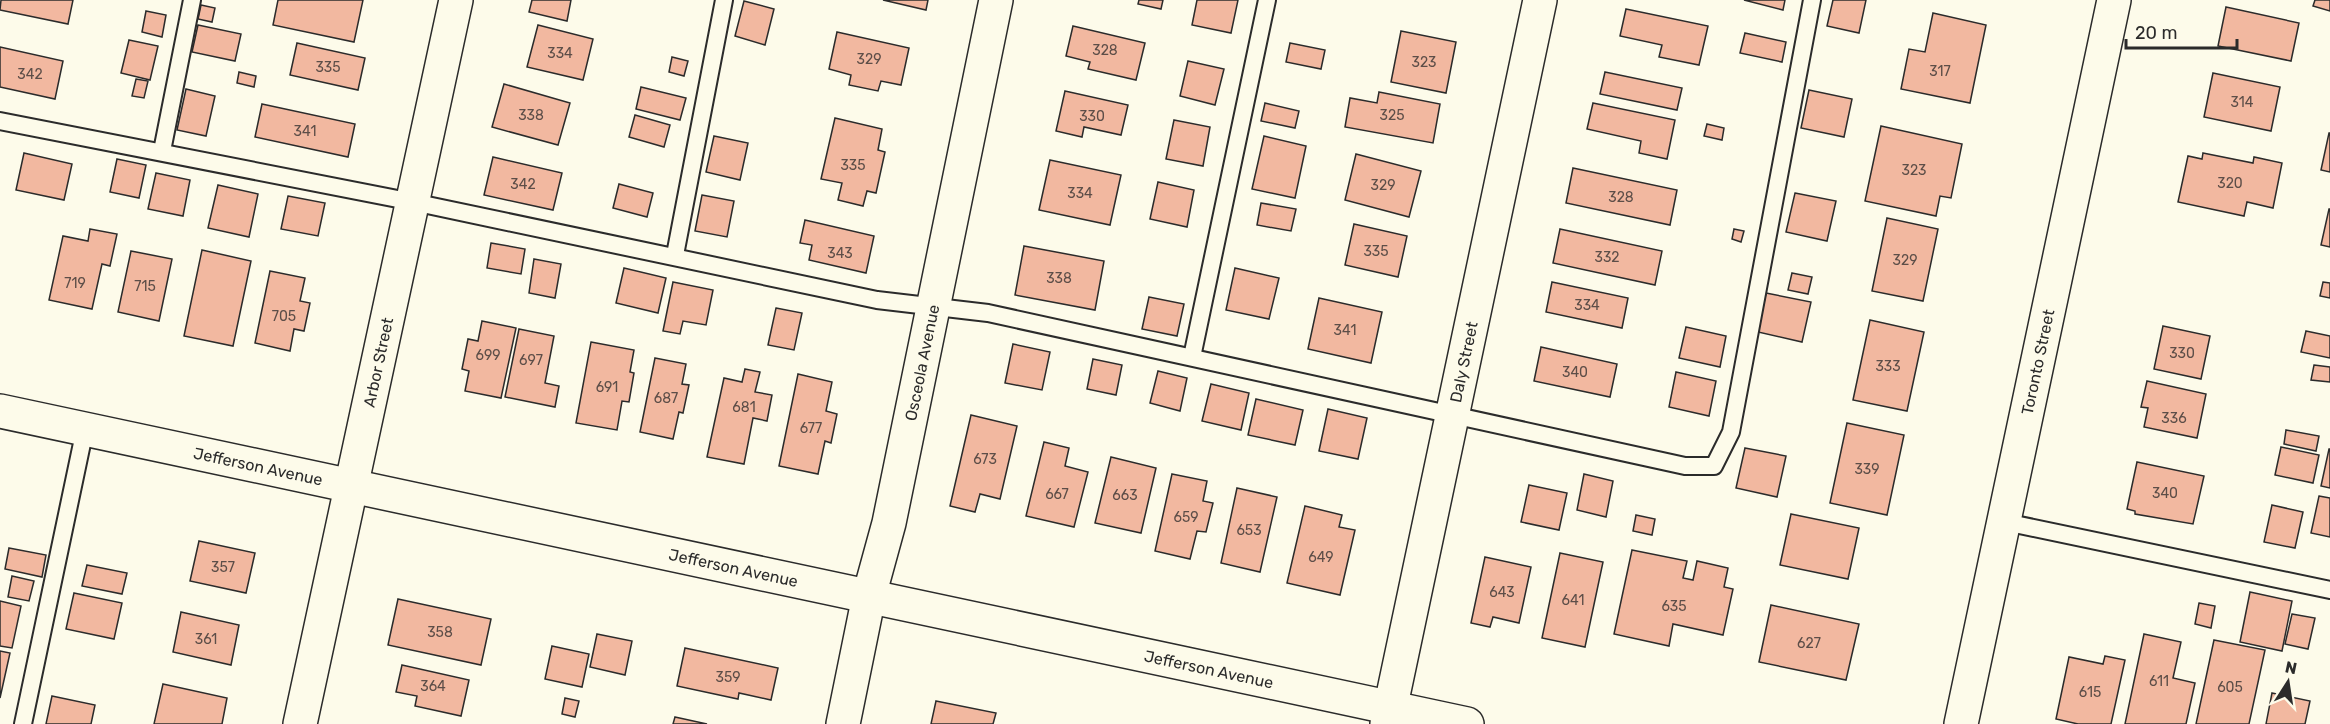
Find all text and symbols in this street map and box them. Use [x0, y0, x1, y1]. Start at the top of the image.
scale bar [2126, 12, 2237, 50]
text: 20 m [2135, 22, 2177, 44]
house number: 328 [1092, 42, 1118, 59]
house number: 334 [547, 45, 573, 62]
house number: 329 [857, 51, 881, 68]
house number: 323 [1411, 54, 1437, 71]
house number: 335 [315, 59, 341, 76]
house number: 317 [1929, 63, 1951, 80]
house number: 342 [17, 66, 43, 83]
house number: 314 [2231, 94, 2254, 111]
house number: 338 [518, 107, 544, 124]
house number: 325 [1380, 107, 1404, 124]
house number: 330 [1079, 108, 1105, 125]
house number: 341 [294, 123, 316, 140]
house number: 335 [840, 157, 866, 174]
house number: 323 [1901, 162, 1927, 179]
house number: 320 [2217, 175, 2243, 192]
house number: 342 [510, 176, 536, 193]
house number: 329 [1371, 177, 1395, 194]
house number: 334 [1067, 185, 1093, 202]
house number: 328 [1608, 189, 1634, 206]
house number: 335 [1363, 243, 1389, 260]
house number: 343 [827, 245, 853, 262]
house number: 332 [1594, 249, 1620, 266]
house number: 329 [1893, 252, 1917, 269]
house number: 338 [1046, 270, 1072, 287]
house number: 719 [64, 275, 86, 292]
house number: 715 [134, 278, 156, 295]
house number: 334 [1574, 297, 1600, 314]
street label: Osceola Avenue [901, 303, 943, 423]
house number: 705 [272, 308, 296, 325]
street label: Toronto Street [2018, 308, 2058, 417]
street label: Arbor Street [360, 316, 397, 409]
street label: Daly Street [1446, 320, 1482, 404]
house number: 341 [1334, 322, 1356, 339]
house number: 330 [2169, 345, 2195, 362]
house number: 699 [475, 347, 501, 364]
house number: 697 [519, 352, 543, 369]
house number: 333 [1875, 358, 1901, 375]
house number: 340 [1562, 364, 1588, 381]
house number: 691 [596, 379, 618, 396]
house number: 687 [654, 390, 678, 407]
house number: 681 [732, 399, 756, 416]
house number: 336 [2161, 410, 2187, 427]
house number: 677 [800, 420, 822, 437]
street label: Jefferson Avenue [192, 444, 324, 490]
house number: 673 [973, 451, 997, 468]
house number: 339 [1854, 461, 1880, 478]
house number: 340 [2152, 485, 2178, 502]
house number: 667 [1045, 486, 1069, 503]
house number: 663 [1112, 487, 1138, 504]
house number: 659 [1173, 509, 1199, 526]
house number: 653 [1236, 522, 1262, 539]
street label: Jefferson Avenue [667, 545, 800, 591]
house number: 649 [1308, 549, 1334, 566]
house number: 357 [211, 559, 235, 576]
house number: 643 [1489, 584, 1515, 601]
house number: 641 [1562, 592, 1584, 609]
house number: 635 [1661, 598, 1687, 615]
house number: 358 [427, 624, 453, 641]
house number: 361 [195, 631, 217, 648]
house number: 627 [1797, 635, 1821, 652]
street label: Jefferson Avenue [1142, 646, 1275, 692]
north arrow [2258, 652, 2318, 712]
text: N [2283, 657, 2299, 678]
house number: 359 [715, 669, 741, 686]
house number: 611 [2149, 673, 2169, 690]
house number: 364 [420, 678, 446, 695]
house number: 605 [2217, 679, 2243, 696]
house number: 615 [2079, 684, 2101, 701]

